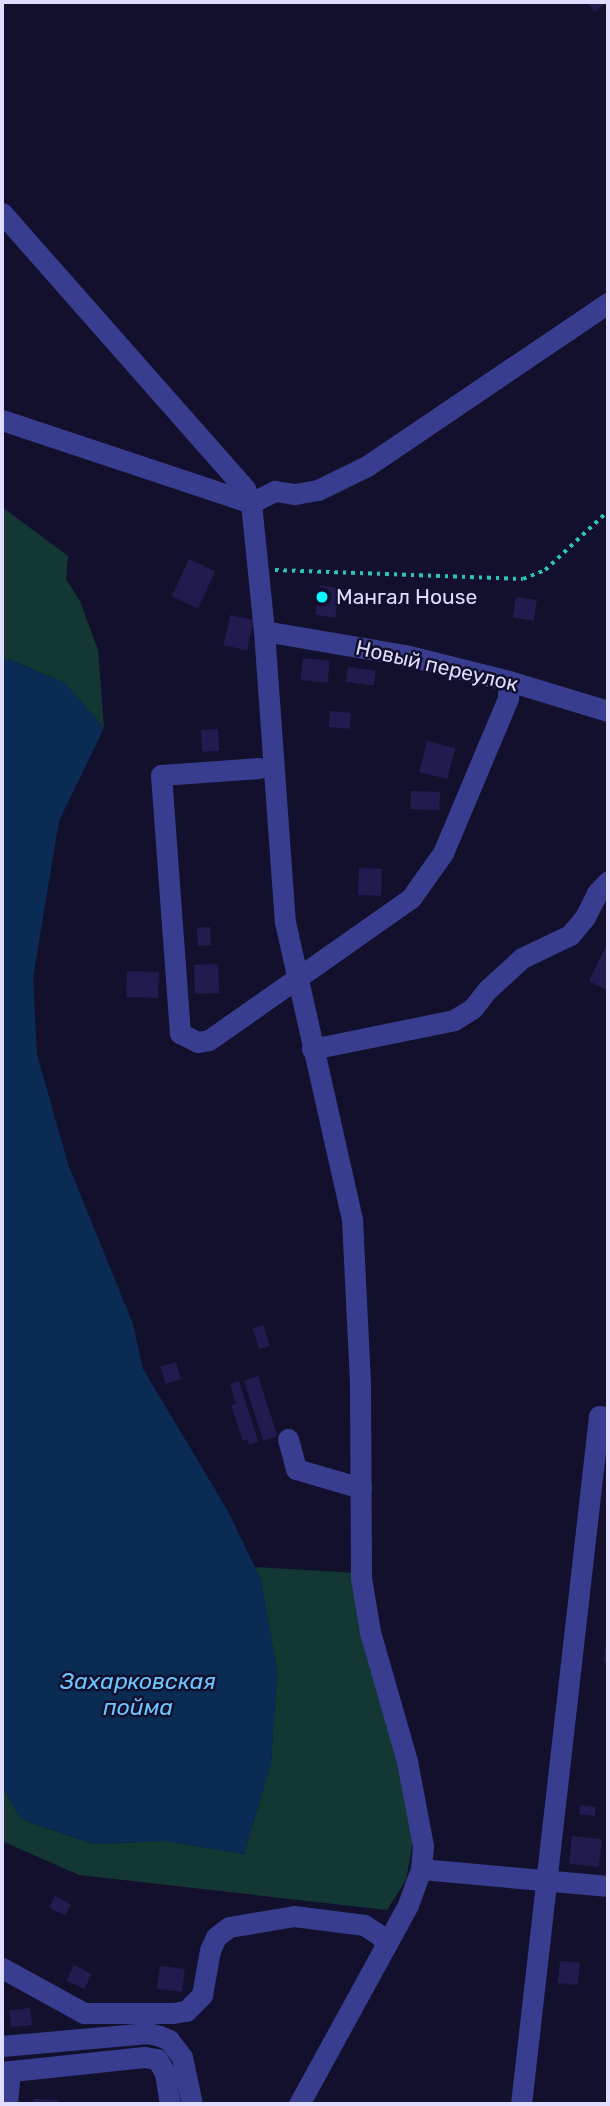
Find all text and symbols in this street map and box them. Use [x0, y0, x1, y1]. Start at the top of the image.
place label: Мангал House [336, 584, 477, 610]
marker: Мангал House [314, 589, 330, 605]
street label: Новый переулок [353, 635, 521, 697]
water label: Захарковская пойма [60, 1667, 216, 1721]

